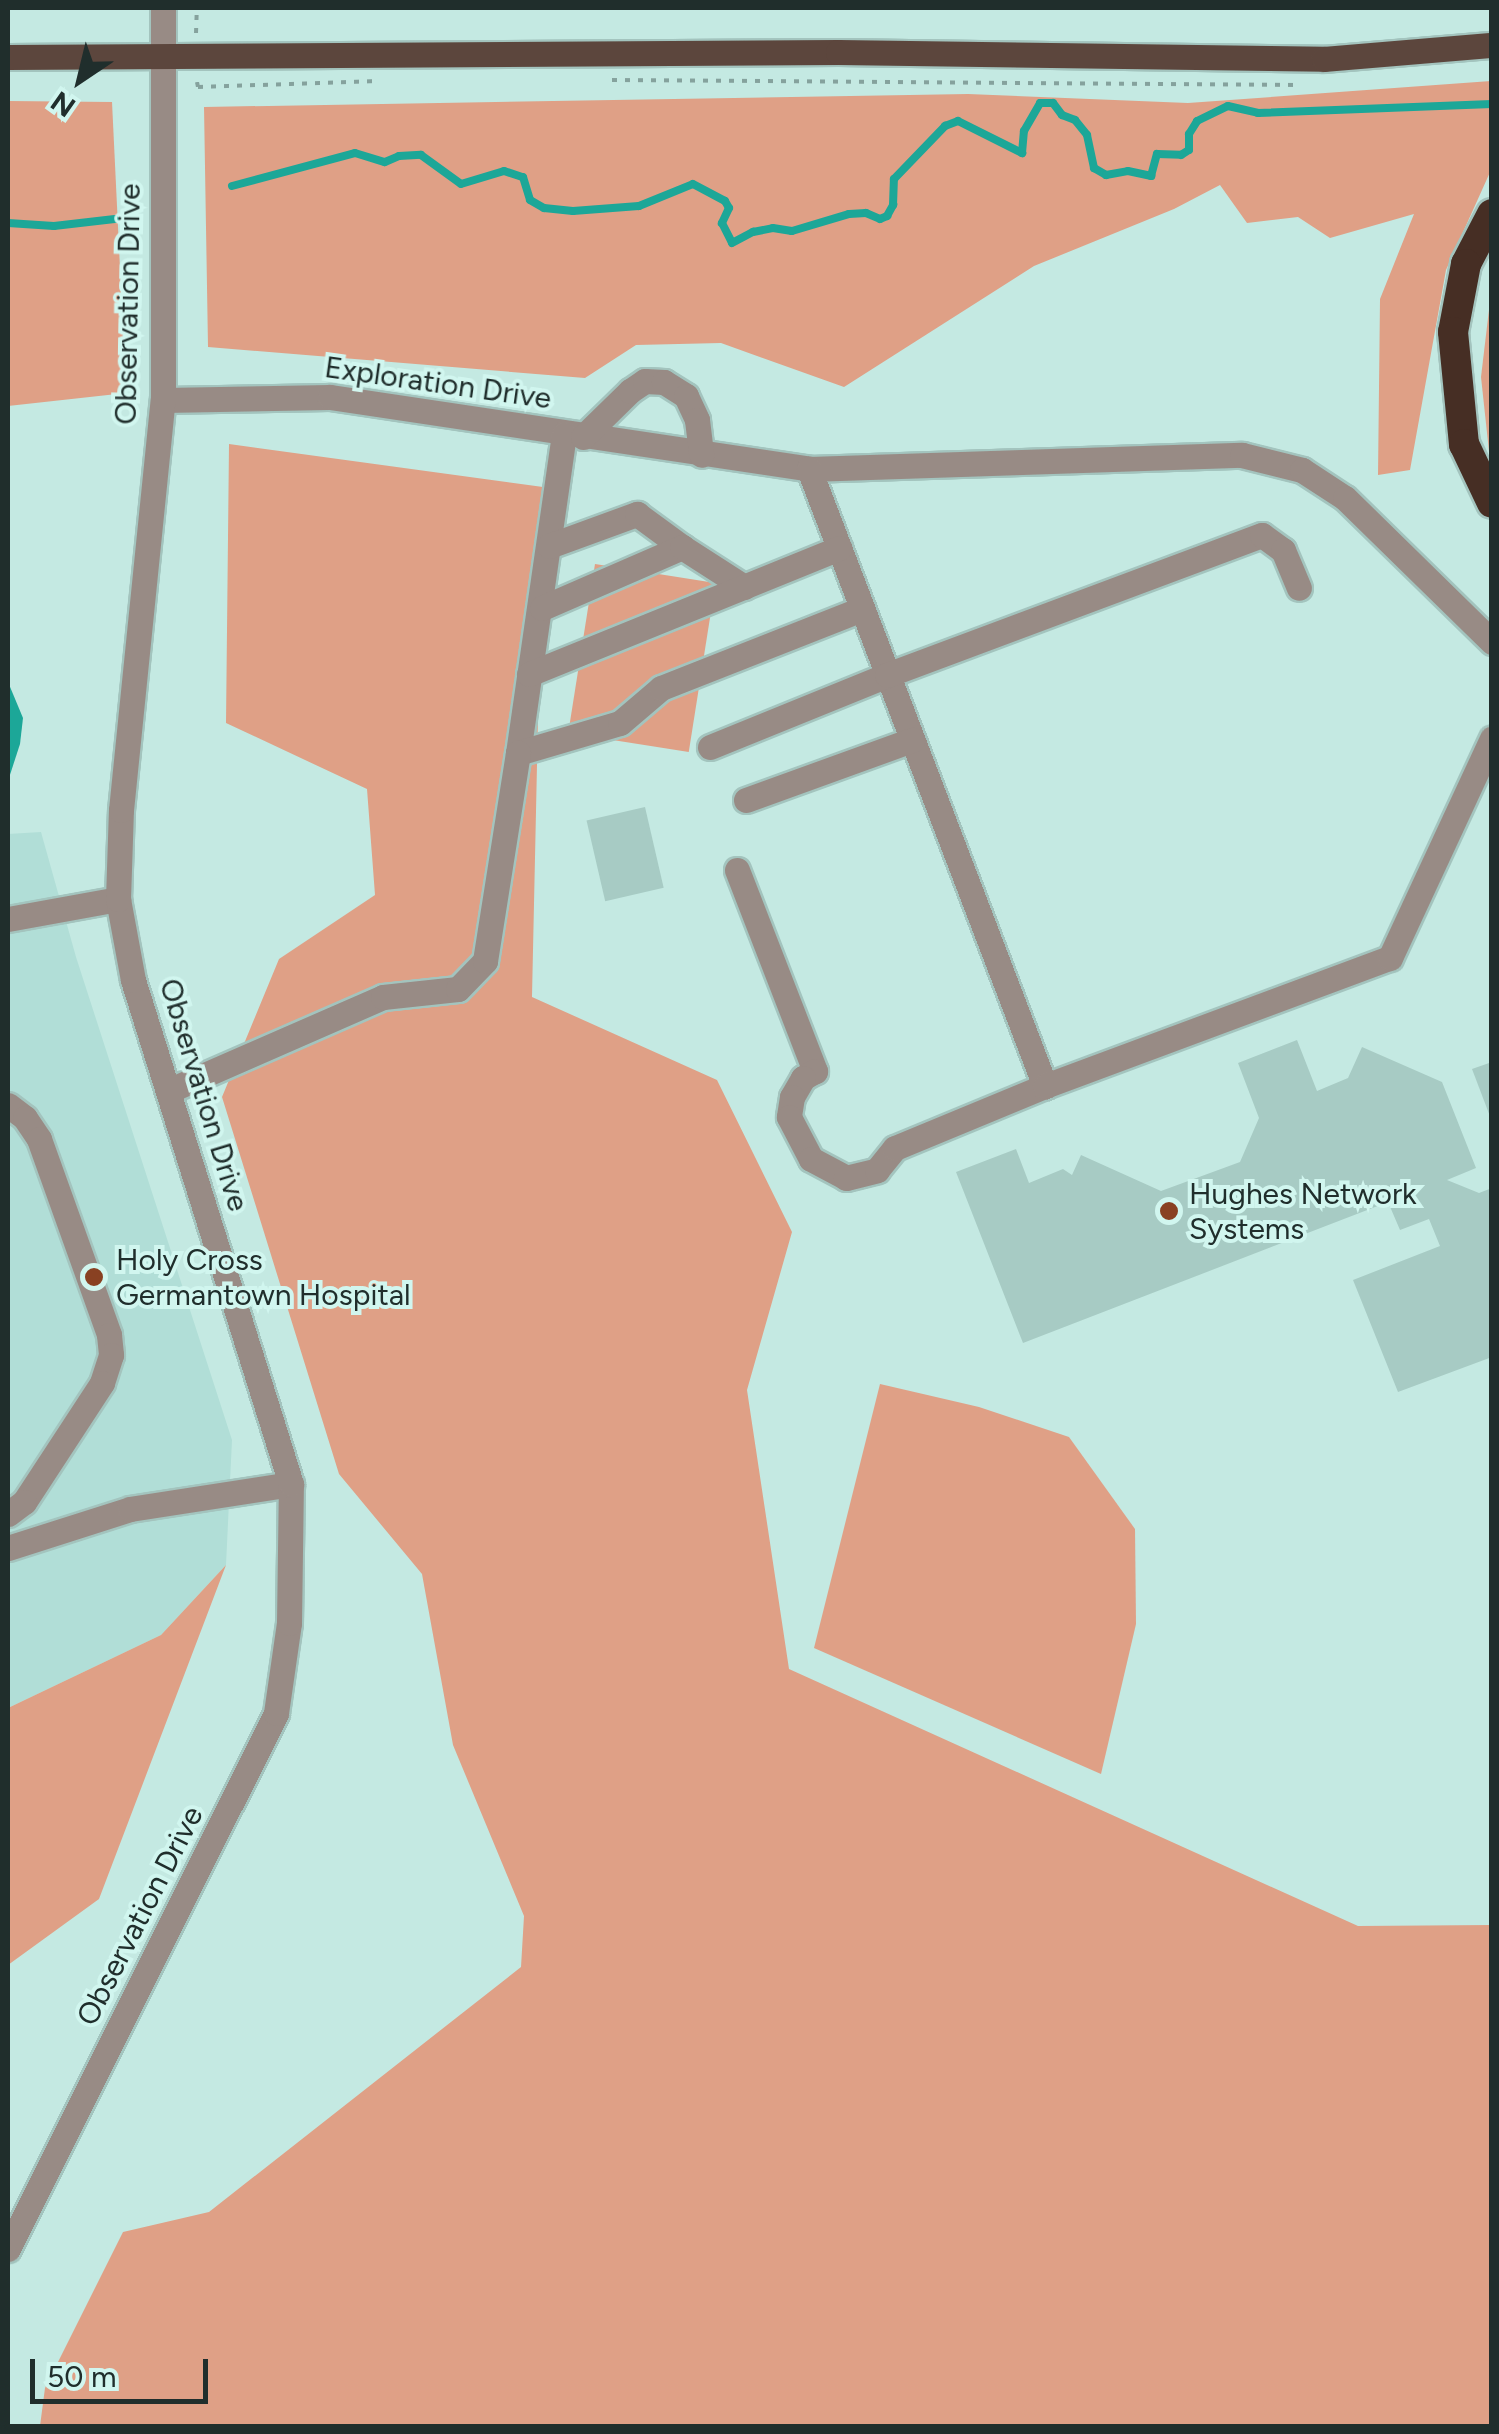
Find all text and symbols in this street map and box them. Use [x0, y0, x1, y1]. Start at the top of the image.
north arrow [30, 30, 130, 130]
text: N [44, 84, 81, 125]
street label: Observation Drive [108, 183, 148, 425]
street label: Exploration Drive [322, 349, 554, 417]
street label: Observation Drive [152, 974, 256, 1216]
place label: Hughes Network Systems [1189, 1176, 1417, 1246]
marker: Hughes Network Systems [1158, 1200, 1180, 1222]
place label: Holy Cross Germantown Hospital [116, 1242, 411, 1312]
marker: Holy Cross Germantown Hospital [81, 1264, 107, 1290]
street label: Observation Drive [69, 1800, 211, 2032]
scale bar [35, 2339, 212, 2401]
text: 50 m [47, 2358, 116, 2395]

